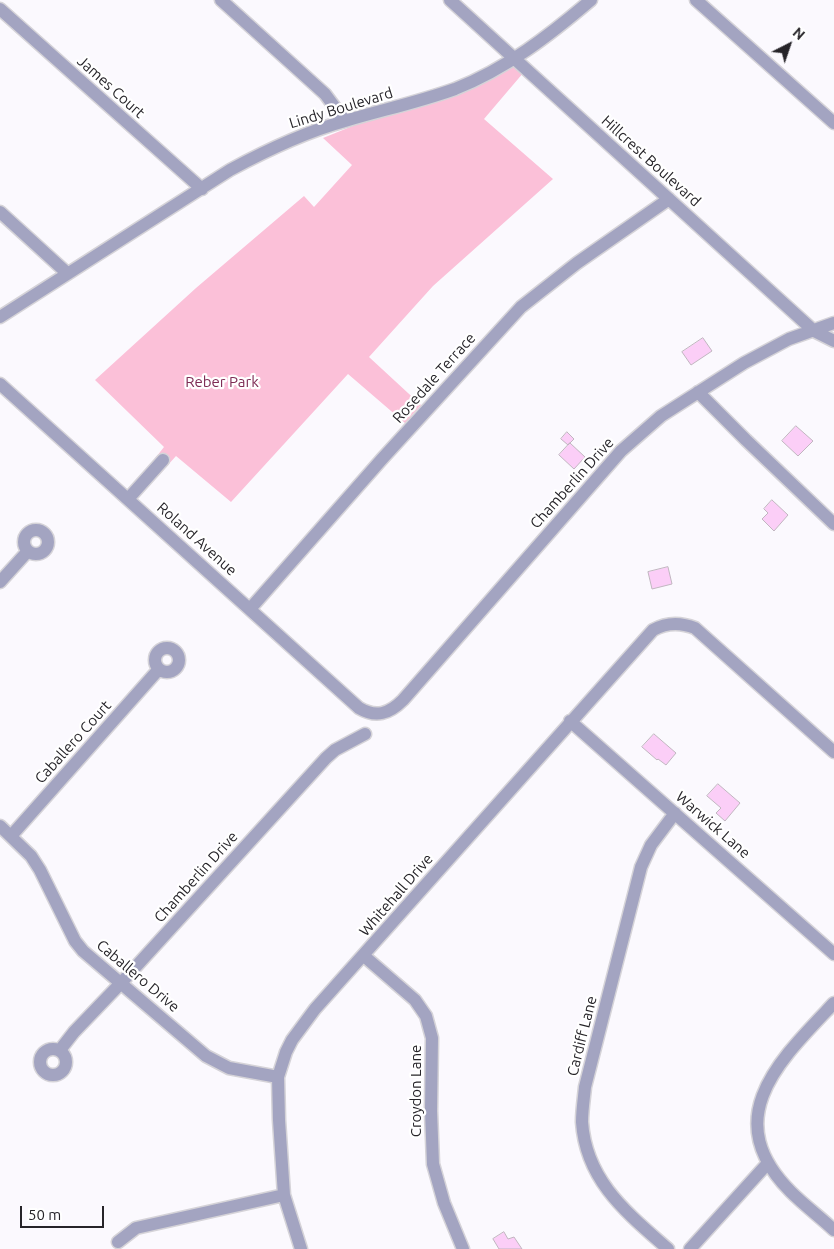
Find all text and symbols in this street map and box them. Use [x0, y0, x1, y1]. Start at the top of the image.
north arrow [764, 20, 814, 70]
text: N [790, 24, 808, 43]
street label: James Court [74, 52, 148, 122]
street label: Lindy Boulevard [287, 84, 395, 132]
street label: Hillcrest Boulevard [598, 112, 704, 210]
street label: Rosedale Terrace [389, 329, 479, 427]
park label: Reber Park [185, 373, 259, 391]
street label: Chamberlin Drive [526, 434, 618, 532]
street label: Roland Avenue [153, 498, 241, 580]
street label: Caballero Court [31, 697, 115, 787]
street label: Warwick Lane [672, 788, 754, 862]
street label: Chamberlin Drive [150, 828, 242, 926]
street label: Whitehall Drive [355, 850, 437, 940]
street label: Caballero Drive [93, 936, 183, 1016]
street label: Cardiff Lane [563, 994, 601, 1078]
street label: Croydon Lane [407, 1045, 425, 1137]
scale bar [22, 1196, 106, 1228]
text: 50 m [28, 1206, 61, 1223]

